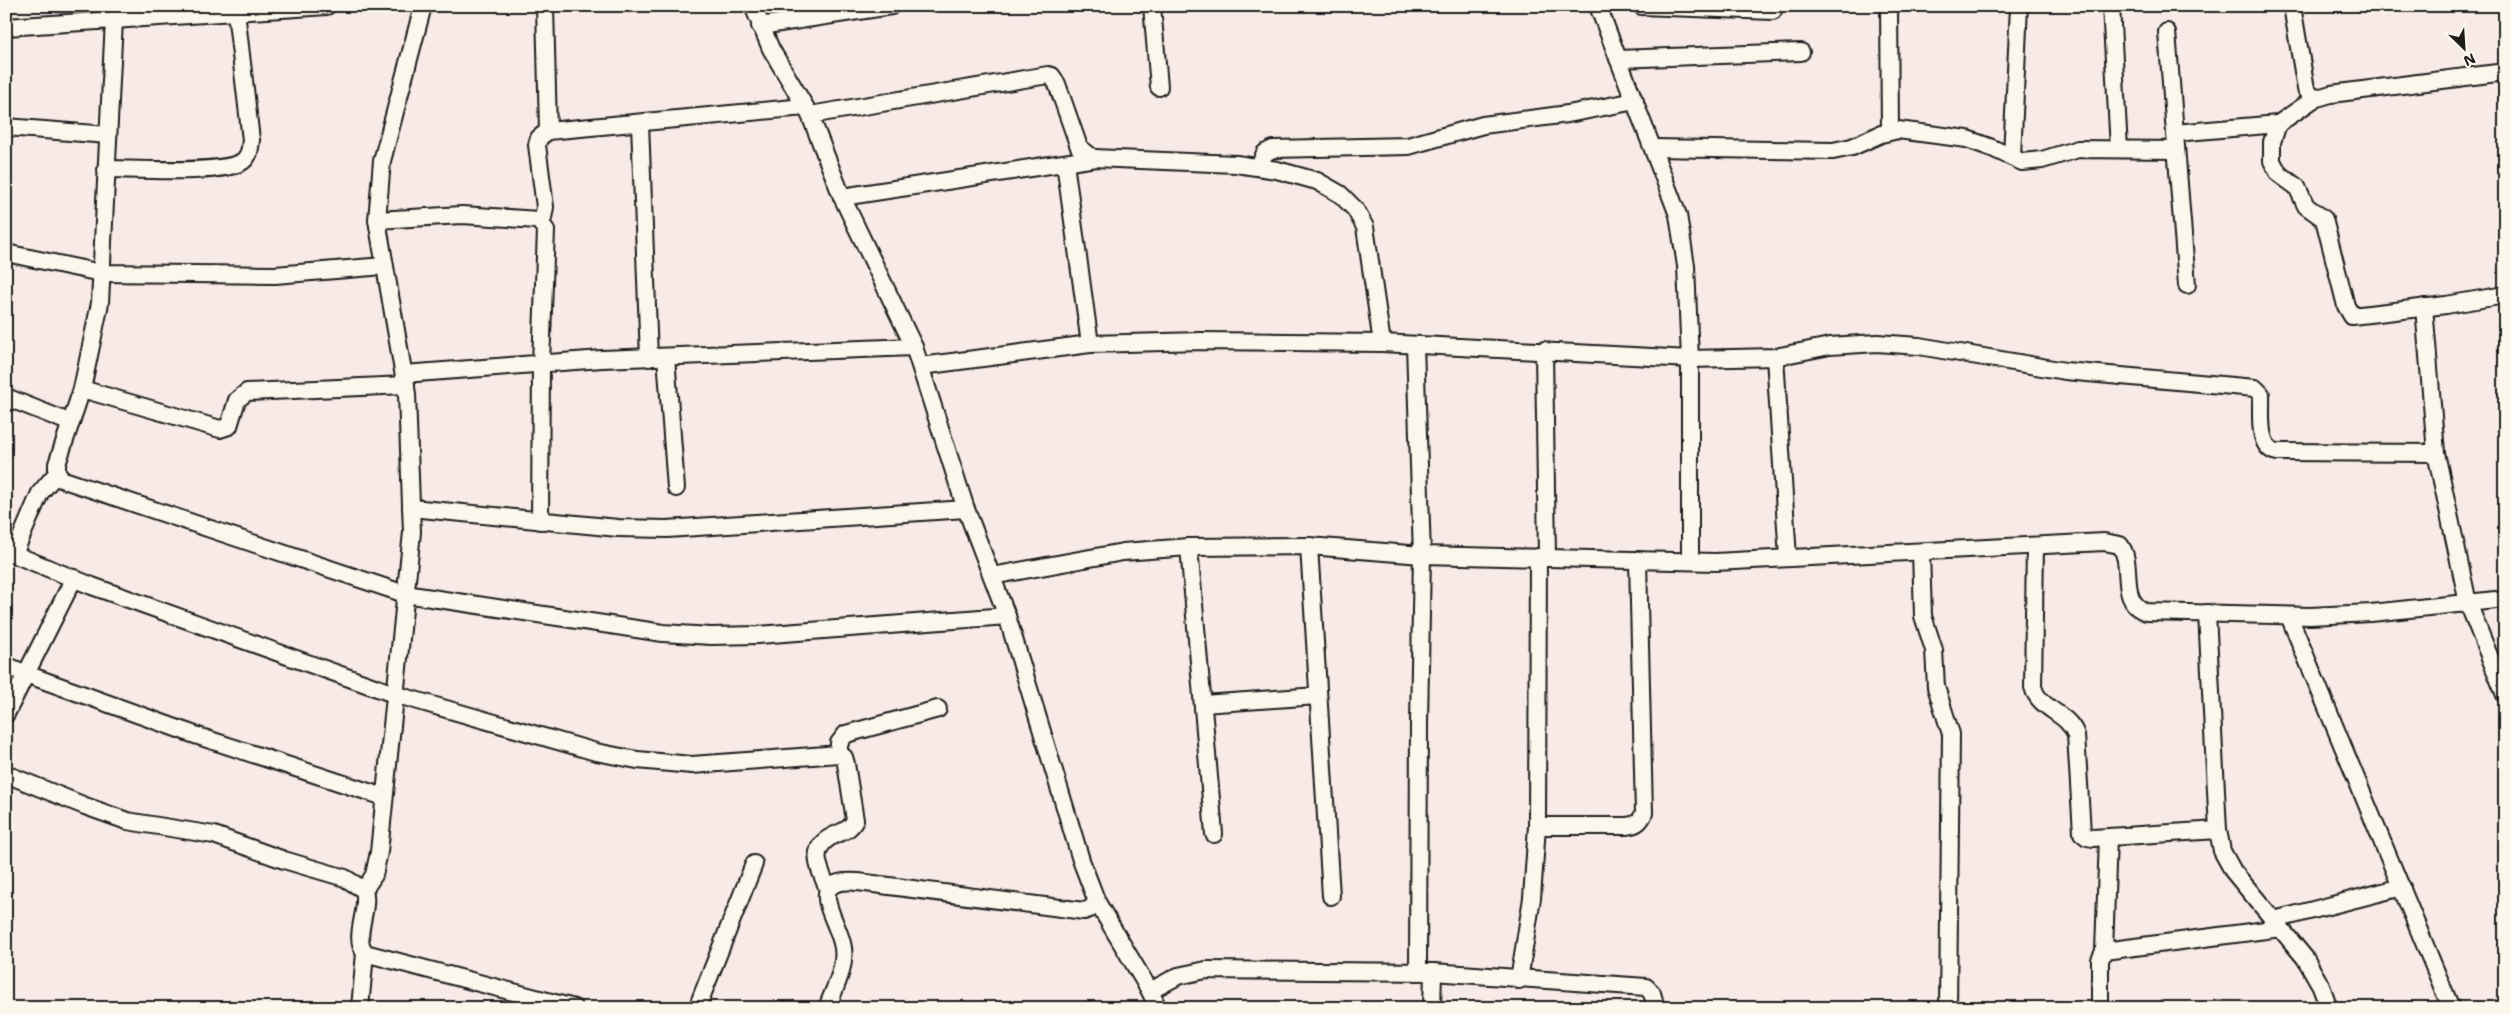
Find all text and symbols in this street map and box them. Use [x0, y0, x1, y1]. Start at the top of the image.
north arrow [2438, 22, 2488, 72]
text: N [2461, 49, 2478, 70]

